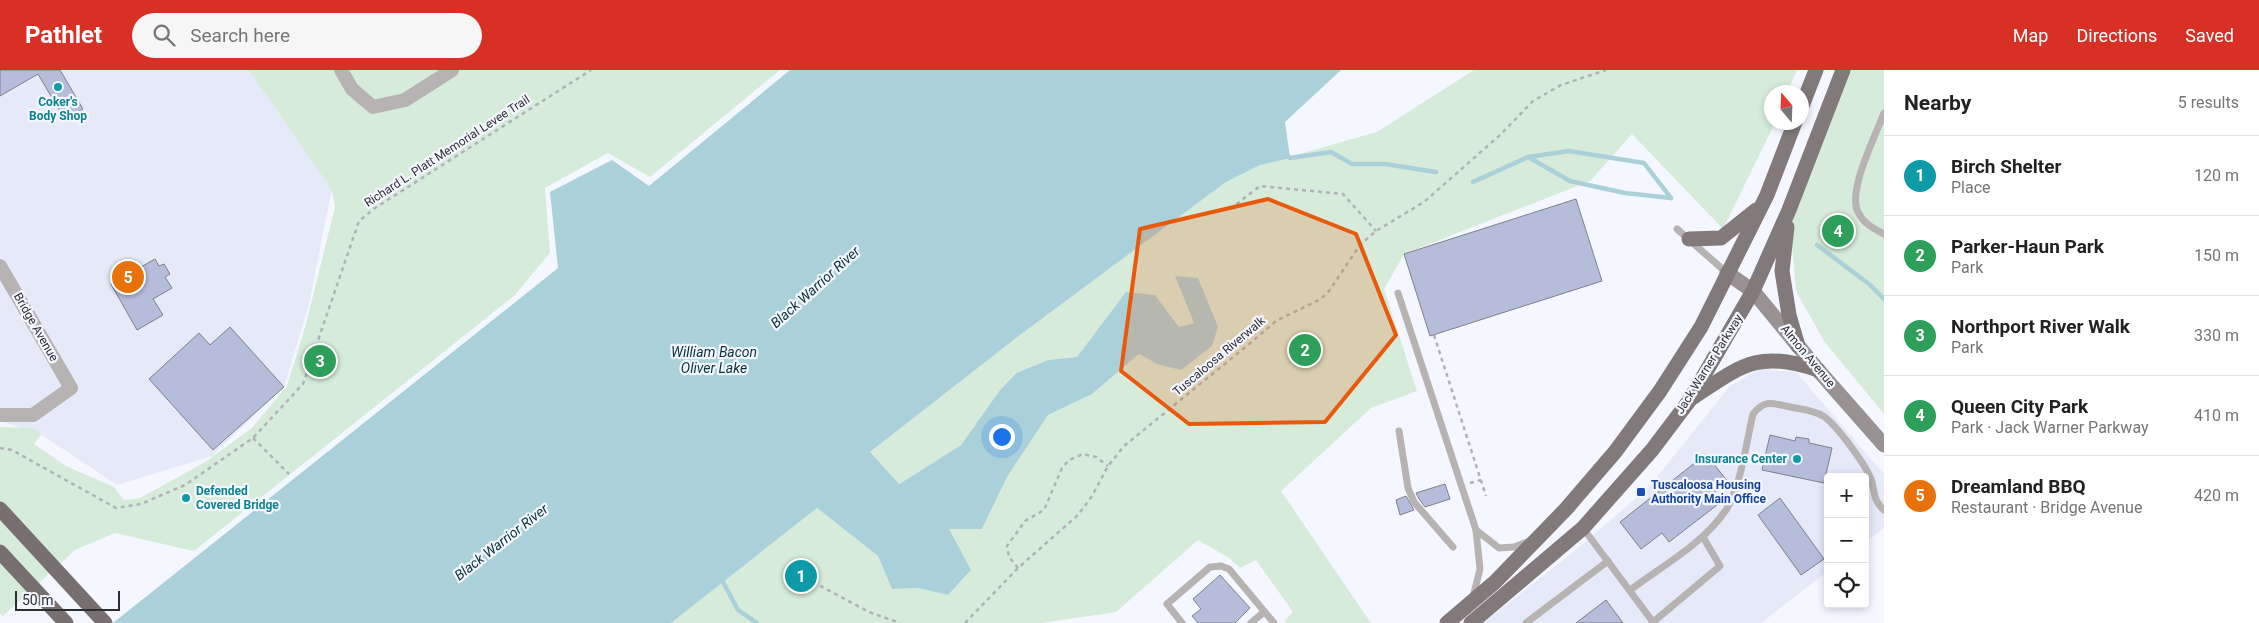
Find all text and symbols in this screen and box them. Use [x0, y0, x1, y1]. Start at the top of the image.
search box [132, 13, 482, 58]
text: Pathlet [25, 21, 102, 49]
icon: search [150, 21, 178, 49]
text: Search here [190, 24, 290, 47]
text: Map [2013, 25, 2048, 46]
text: Directions [2076, 25, 2157, 46]
text: Saved [2185, 25, 2234, 46]
marker: Coker's Body Shop [52, 81, 64, 93]
north arrow [1764, 85, 1809, 130]
text: Nearby [1904, 91, 1971, 115]
street label: Richard L. Platt Memorial Levee Trail [362, 92, 532, 210]
text: 5 results [2178, 93, 2239, 112]
place label: Coker's Body Shop [29, 95, 87, 123]
text: Birch Shelter [1951, 155, 2061, 178]
text: 1 [1915, 166, 1925, 185]
text: 120 m [2194, 166, 2239, 185]
text: Place [1951, 178, 1991, 197]
pin: 4 [1822, 212, 1854, 250]
text: Parker-Haun Park [1951, 235, 2104, 258]
water label: Black Warrior River [767, 243, 863, 331]
text: 2 [1915, 246, 1925, 265]
text: 150 m [2194, 246, 2239, 265]
pin: 5 [112, 258, 144, 296]
text: Park [1951, 258, 1983, 277]
street label: Bridge Avenue [11, 290, 61, 364]
street label: Jack Warner Parkway [1673, 311, 1746, 416]
street label: Tuscaloosa Riverwalk [1170, 313, 1268, 399]
text: Northport River Walk [1951, 315, 2130, 338]
street label: Almon Avenue [1778, 322, 1838, 390]
text: 3 [1915, 326, 1925, 345]
text: 330 m [2194, 326, 2239, 345]
pin: 2 [1289, 331, 1321, 369]
text: Park [1951, 338, 1983, 357]
pin: 3 [304, 342, 336, 380]
water label: William Bacon Oliver Lake [671, 344, 757, 376]
text: Queen City Park [1951, 395, 2088, 418]
text: 4 [1915, 406, 1925, 425]
text: 410 m [2194, 406, 2239, 425]
text: Park · Jack Warner Parkway [1951, 418, 2149, 437]
your location [989, 424, 1015, 450]
place label: Insurance Center [1695, 452, 1788, 466]
marker: Insurance Center [1791, 453, 1803, 465]
map controls [1824, 473, 1869, 608]
button: + [1824, 473, 1869, 518]
text: Dreamland BBQ [1951, 475, 2086, 498]
place label: Tuscaloosa Housing Authority Main Office [1651, 478, 1766, 506]
place label: Defended Covered Bridge [196, 484, 279, 512]
marker: Tuscaloosa Housing Authority Main Office [1635, 486, 1647, 498]
text: 5 [1915, 486, 1925, 505]
text: 420 m [2194, 486, 2239, 505]
marker: Defended Covered Bridge [180, 492, 192, 504]
text: Restaurant · Bridge Avenue [1951, 498, 2142, 517]
water label: Black Warrior River [451, 500, 551, 583]
button: − [1824, 518, 1869, 563]
pin: 1 [785, 557, 817, 595]
button: locate [1824, 563, 1869, 608]
scale bar [15, 588, 120, 611]
text: 50 m [22, 592, 54, 608]

